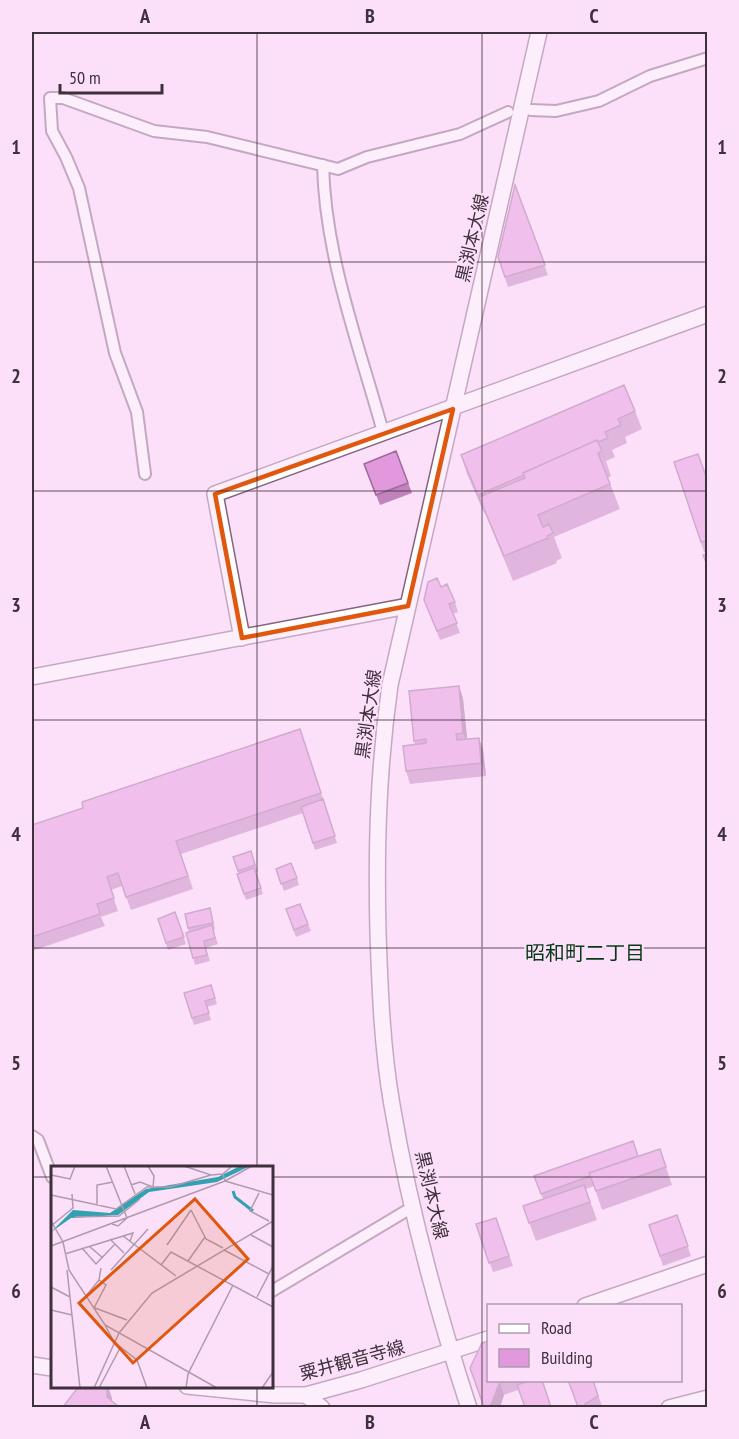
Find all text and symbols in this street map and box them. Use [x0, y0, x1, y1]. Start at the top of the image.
text: A [139, 3, 151, 29]
text: B [365, 3, 375, 29]
text: C [589, 3, 599, 29]
scale bar [60, 57, 162, 95]
text: 50 m [69, 66, 101, 89]
text: 1 [11, 134, 21, 160]
text: 1 [717, 134, 727, 160]
street label: 黒渕本大線 [451, 192, 493, 284]
text: 2 [11, 363, 21, 389]
text: 2 [717, 363, 727, 389]
text: 3 [11, 592, 21, 618]
text: 3 [717, 592, 727, 618]
street label: 黒渕本大線 [350, 668, 386, 760]
text: 4 [11, 821, 21, 847]
text: 4 [717, 821, 727, 847]
district label: 昭和町二丁目 [525, 940, 645, 966]
text: 5 [11, 1050, 21, 1076]
text: 5 [717, 1050, 727, 1076]
street label: 黒渕本大線 [411, 1149, 453, 1241]
inset map [51, 1166, 273, 1388]
text: 6 [11, 1278, 21, 1304]
text: 6 [717, 1278, 727, 1304]
legend [487, 1304, 682, 1382]
text: Road [541, 1316, 572, 1339]
street label: 粟井観音寺線 [297, 1335, 407, 1385]
text: Building [541, 1346, 593, 1369]
text: A [139, 1409, 151, 1435]
text: B [365, 1409, 375, 1435]
text: C [589, 1409, 599, 1435]

